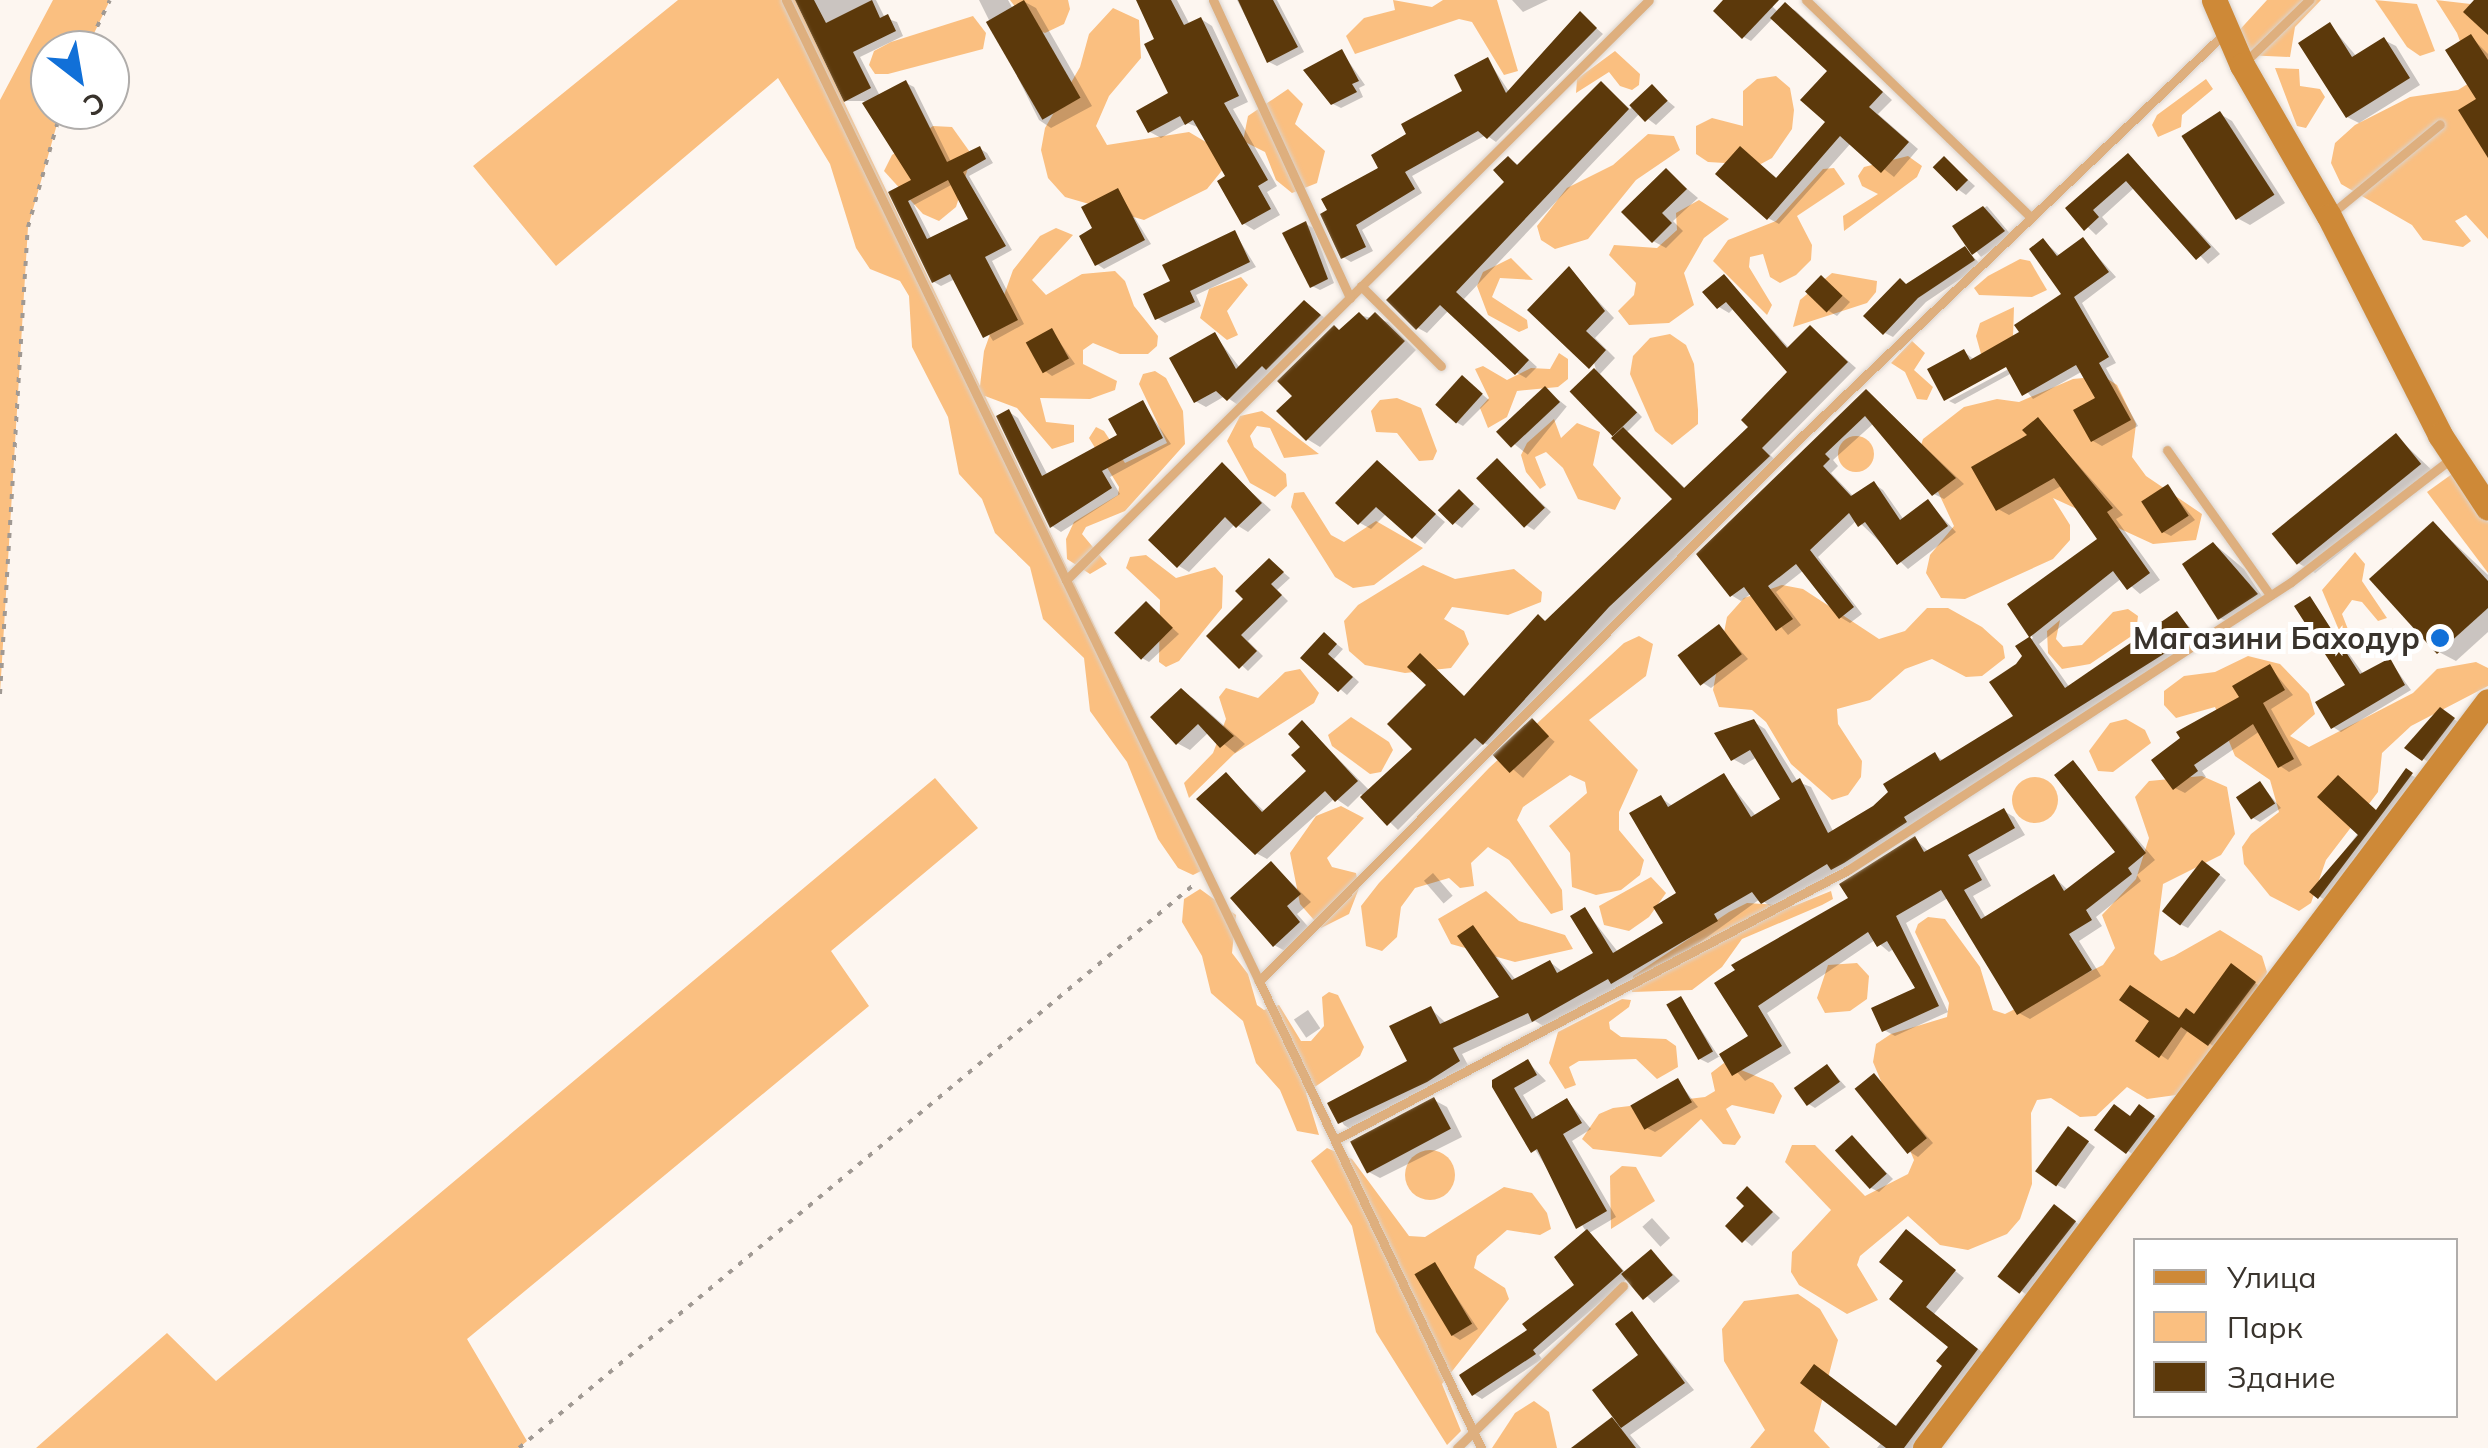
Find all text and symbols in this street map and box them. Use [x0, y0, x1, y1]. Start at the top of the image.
north arrow [30, 30, 130, 130]
text: С [77, 84, 112, 124]
place label: Магазини Баходур [2133, 620, 2420, 656]
marker: Магазини Баходур [2429, 627, 2451, 649]
legend [2133, 1238, 2458, 1418]
text: Улица [2227, 1258, 2317, 1296]
text: Парк [2227, 1308, 2303, 1346]
text: Здание [2227, 1358, 2336, 1396]

